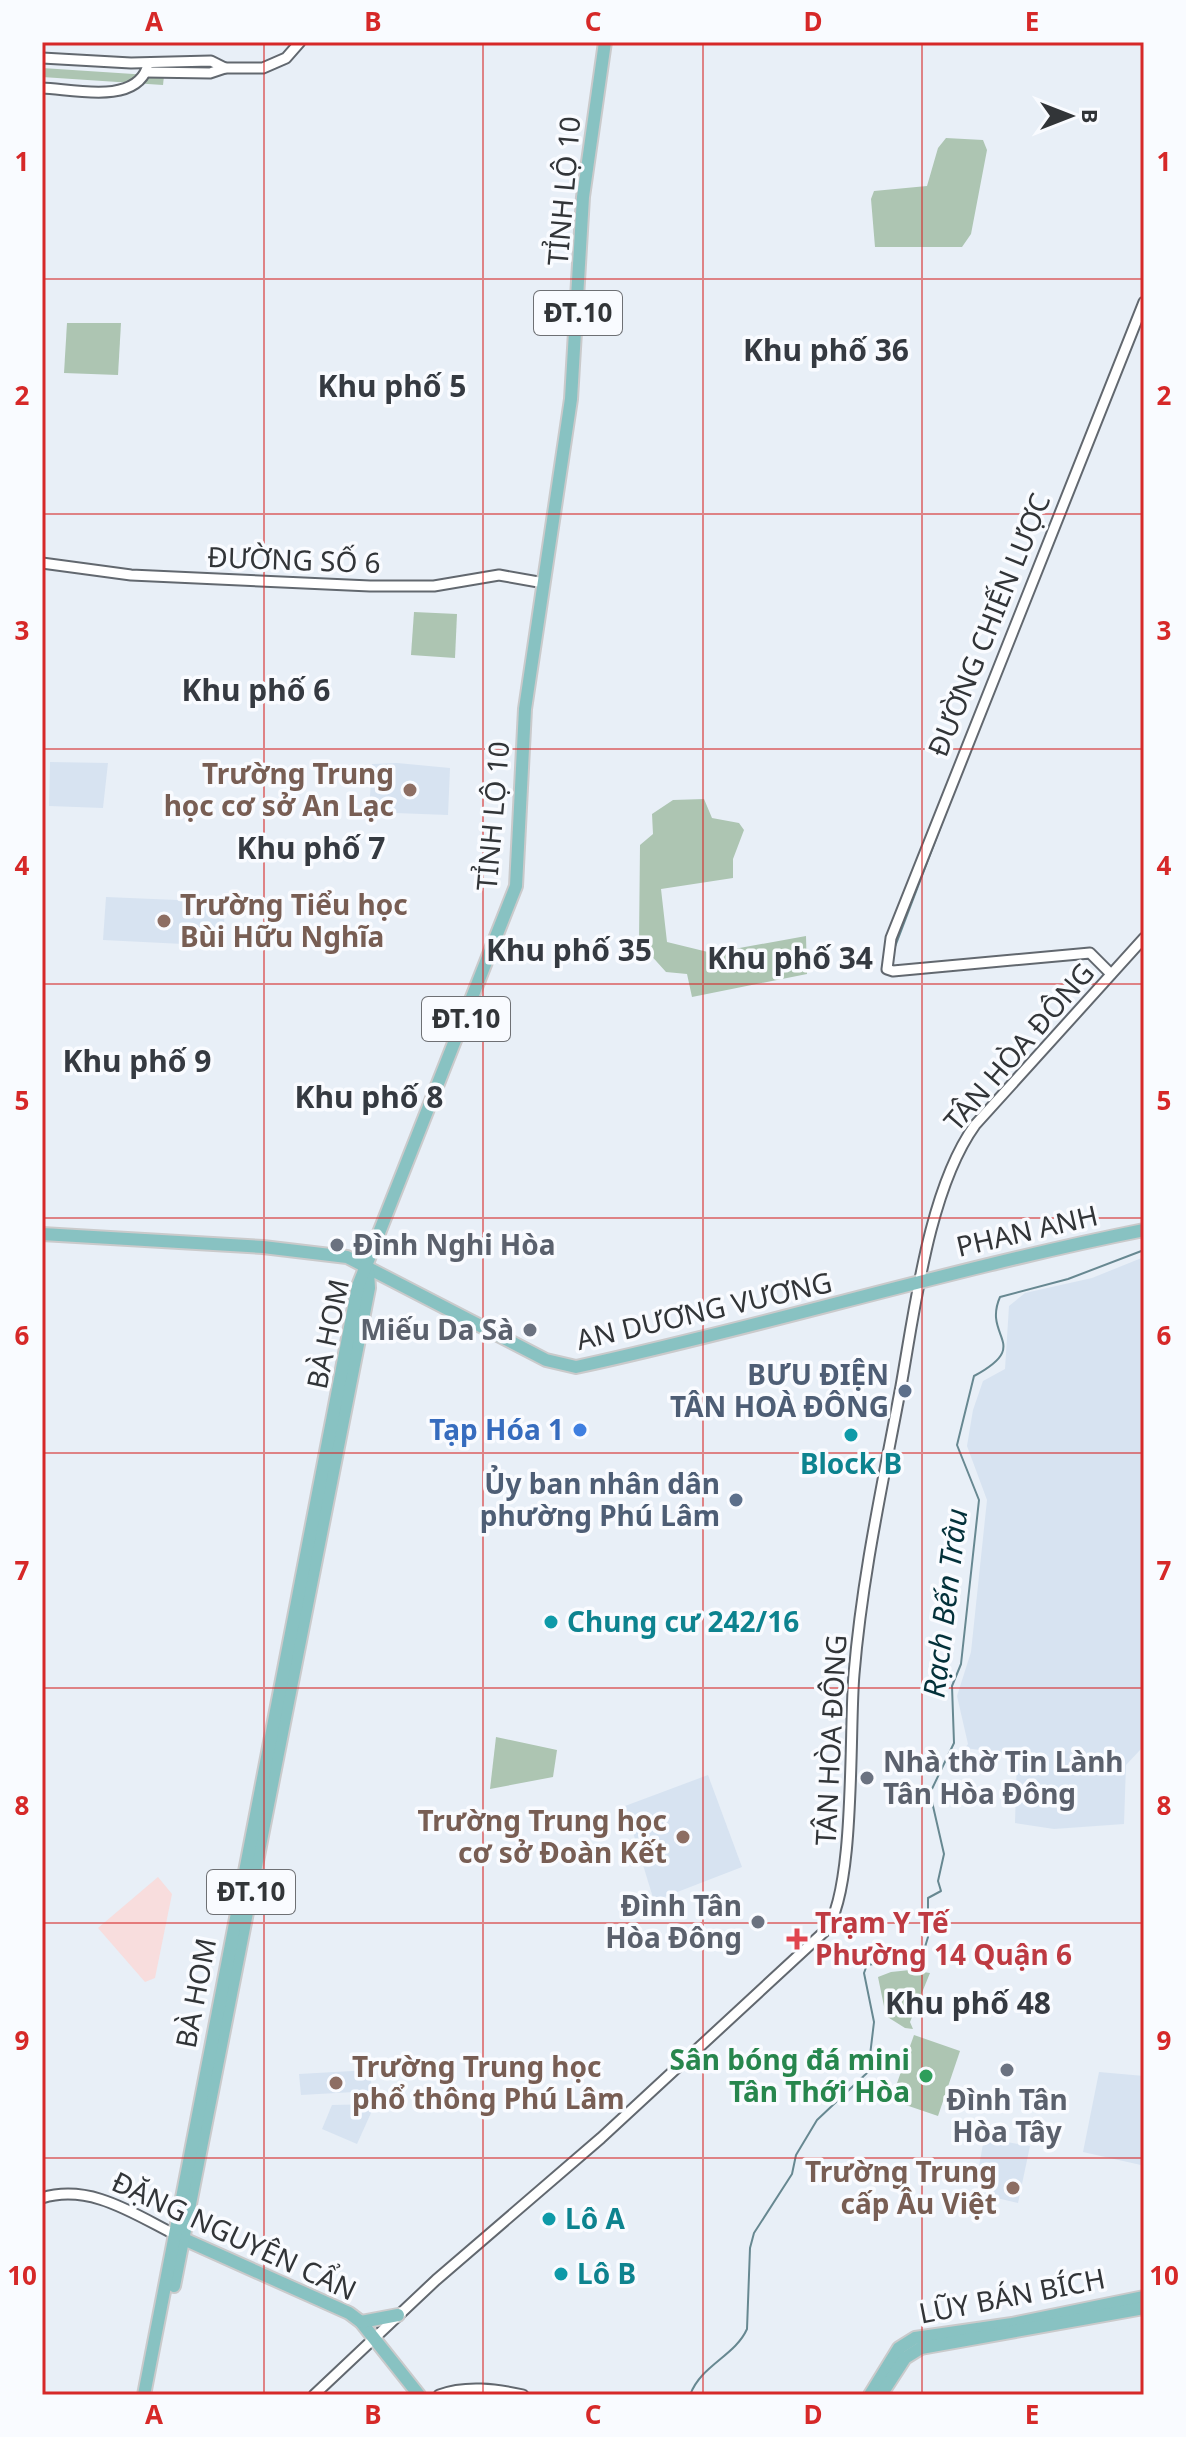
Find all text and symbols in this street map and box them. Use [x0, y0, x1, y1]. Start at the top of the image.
text: A [145, 3, 163, 39]
text: B [364, 3, 382, 39]
text: C [585, 3, 601, 39]
text: D [803, 3, 823, 39]
text: E [1025, 3, 1039, 39]
north arrow [1030, 76, 1110, 156]
text: B [1076, 109, 1106, 123]
street label: TỈNH LỘ 10 [538, 115, 588, 267]
text: 1 [15, 143, 29, 179]
text: 1 [1157, 143, 1171, 179]
road number: ĐT.10 [534, 291, 622, 335]
district label: Khu phố 36 [743, 329, 909, 370]
district label: Khu phố 5 [318, 365, 466, 406]
text: 2 [15, 377, 30, 413]
text: 2 [1157, 377, 1172, 413]
street label: ĐƯỜNG CHIẾN LƯỢC [918, 487, 1058, 762]
street label: ĐƯỜNG SỐ 6 [207, 537, 381, 581]
text: 3 [15, 612, 29, 648]
text: 3 [1157, 612, 1171, 648]
district label: Khu phố 6 [182, 669, 330, 710]
street label: TỈNH LỘ 10 [467, 740, 517, 892]
place label: Trường Trung học cơ sở An Lạc [164, 754, 394, 824]
marker: Trường Trung học cơ sở An Lạc [401, 781, 419, 799]
district label: Khu phố 7 [237, 827, 385, 868]
text: 4 [15, 847, 30, 883]
text: 4 [1157, 847, 1172, 883]
place label: Trường Tiểu học Bùi Hữu Nghĩa [180, 885, 408, 955]
marker: Trường Tiểu học Bùi Hữu Nghĩa [155, 912, 173, 930]
district label: Khu phố 35 [486, 929, 652, 970]
district label: Khu phố 34 [707, 937, 873, 978]
street label: TÂN HÒA ĐÔNG [935, 954, 1102, 1139]
road number: ĐT.10 [422, 997, 510, 1041]
district label: Khu phố 9 [63, 1040, 211, 1081]
district label: Khu phố 8 [295, 1076, 443, 1117]
text: 5 [15, 1082, 29, 1118]
text: 5 [1157, 1082, 1171, 1118]
street label: PHAN ANH [952, 1195, 1101, 1265]
place label: Đình Nghi Hòa [353, 1225, 556, 1263]
marker: Đình Nghi Hòa [328, 1236, 346, 1254]
street label: AN DƯƠNG VƯƠNG [572, 1262, 835, 1358]
street label: BÀ HOM [297, 1275, 357, 1392]
place label: Miếu Da Sà [360, 1310, 514, 1348]
text: 6 [15, 1317, 30, 1353]
text: 6 [1157, 1317, 1172, 1353]
marker: Miếu Da Sà [521, 1321, 539, 1339]
place label: BƯU ĐIỆN TÂN HOÀ ĐÔNG [670, 1355, 889, 1425]
marker: BƯU ĐIỆN TÂN HOÀ ĐÔNG [896, 1382, 914, 1400]
place label: Tạp Hóa 1 [429, 1410, 564, 1448]
marker: Tạp Hóa 1 [571, 1421, 589, 1439]
marker: Block B [842, 1426, 860, 1444]
place label: Block B [800, 1444, 902, 1482]
place label: Ủy ban nhân dân phường Phú Lâm [480, 1464, 720, 1534]
marker: Ủy ban nhân dân phường Phú Lâm [727, 1491, 745, 1509]
water label: Rạch Bến Trâu [913, 1506, 976, 1700]
text: 7 [15, 1552, 30, 1588]
text: 7 [1157, 1552, 1172, 1588]
place label: Chung cư 242/16 [567, 1602, 799, 1640]
marker: Chung cư 242/16 [542, 1613, 560, 1631]
street label: TÂN HÒA ĐÔNG [805, 1633, 855, 1846]
place label: Nhà thờ Tin Lành Tân Hòa Đông [883, 1742, 1124, 1812]
marker: Nhà thờ Tin Lành Tân Hòa Đông [858, 1769, 876, 1787]
text: 8 [15, 1787, 29, 1823]
text: 8 [1157, 1787, 1171, 1823]
place label: Trường Trung học cơ sở Đoàn Kết [417, 1801, 667, 1871]
marker: Trường Trung học cơ sở Đoàn Kết [674, 1828, 692, 1846]
road number: ĐT.10 [207, 1870, 295, 1914]
place label: Đình Tân Hòa Đông [605, 1886, 742, 1956]
place label: Trạm Y Tế Phường 14 Quận 6 [815, 1903, 1072, 1973]
marker: Đình Tân Hòa Đông [749, 1913, 767, 1931]
marker: Trạm Y Tế Phường 14 Quận 6 [786, 1928, 808, 1950]
street label: BÀ HOM [166, 1935, 224, 2051]
district label: Khu phố 48 [885, 1982, 1051, 2023]
text: 9 [15, 2022, 29, 2058]
text: 9 [1157, 2022, 1171, 2058]
place label: Sân bóng đá mini Tân Thới Hòa [670, 2040, 910, 2110]
place label: Trường Trung học phổ thông Phú Lâm [352, 2047, 625, 2117]
marker: Đình Tân Hòa Tây [998, 2061, 1016, 2079]
marker: Sân bóng đá mini Tân Thới Hòa [917, 2067, 935, 2085]
marker: Trường Trung học phổ thông Phú Lâm [327, 2074, 345, 2092]
place label: Đình Tân Hòa Tây [946, 2080, 1068, 2150]
place label: Trường Trung cấp Âu Việt [805, 2152, 997, 2222]
street label: ĐẶNG NGUYÊN CẨN [106, 2162, 363, 2308]
marker: Trường Trung cấp Âu Việt [1004, 2179, 1022, 2197]
place label: Lô A [565, 2199, 625, 2237]
marker: Lô A [540, 2210, 558, 2228]
place label: Lô B [577, 2254, 636, 2292]
text: 10 [7, 2257, 37, 2293]
text: 10 [1149, 2257, 1179, 2293]
street label: LŨY BÁN BÍCH [916, 2258, 1108, 2332]
marker: Lô B [552, 2265, 570, 2283]
text: A [145, 2396, 163, 2432]
text: B [364, 2396, 382, 2432]
text: C [585, 2396, 601, 2432]
text: D [803, 2396, 823, 2432]
text: E [1025, 2396, 1039, 2432]

